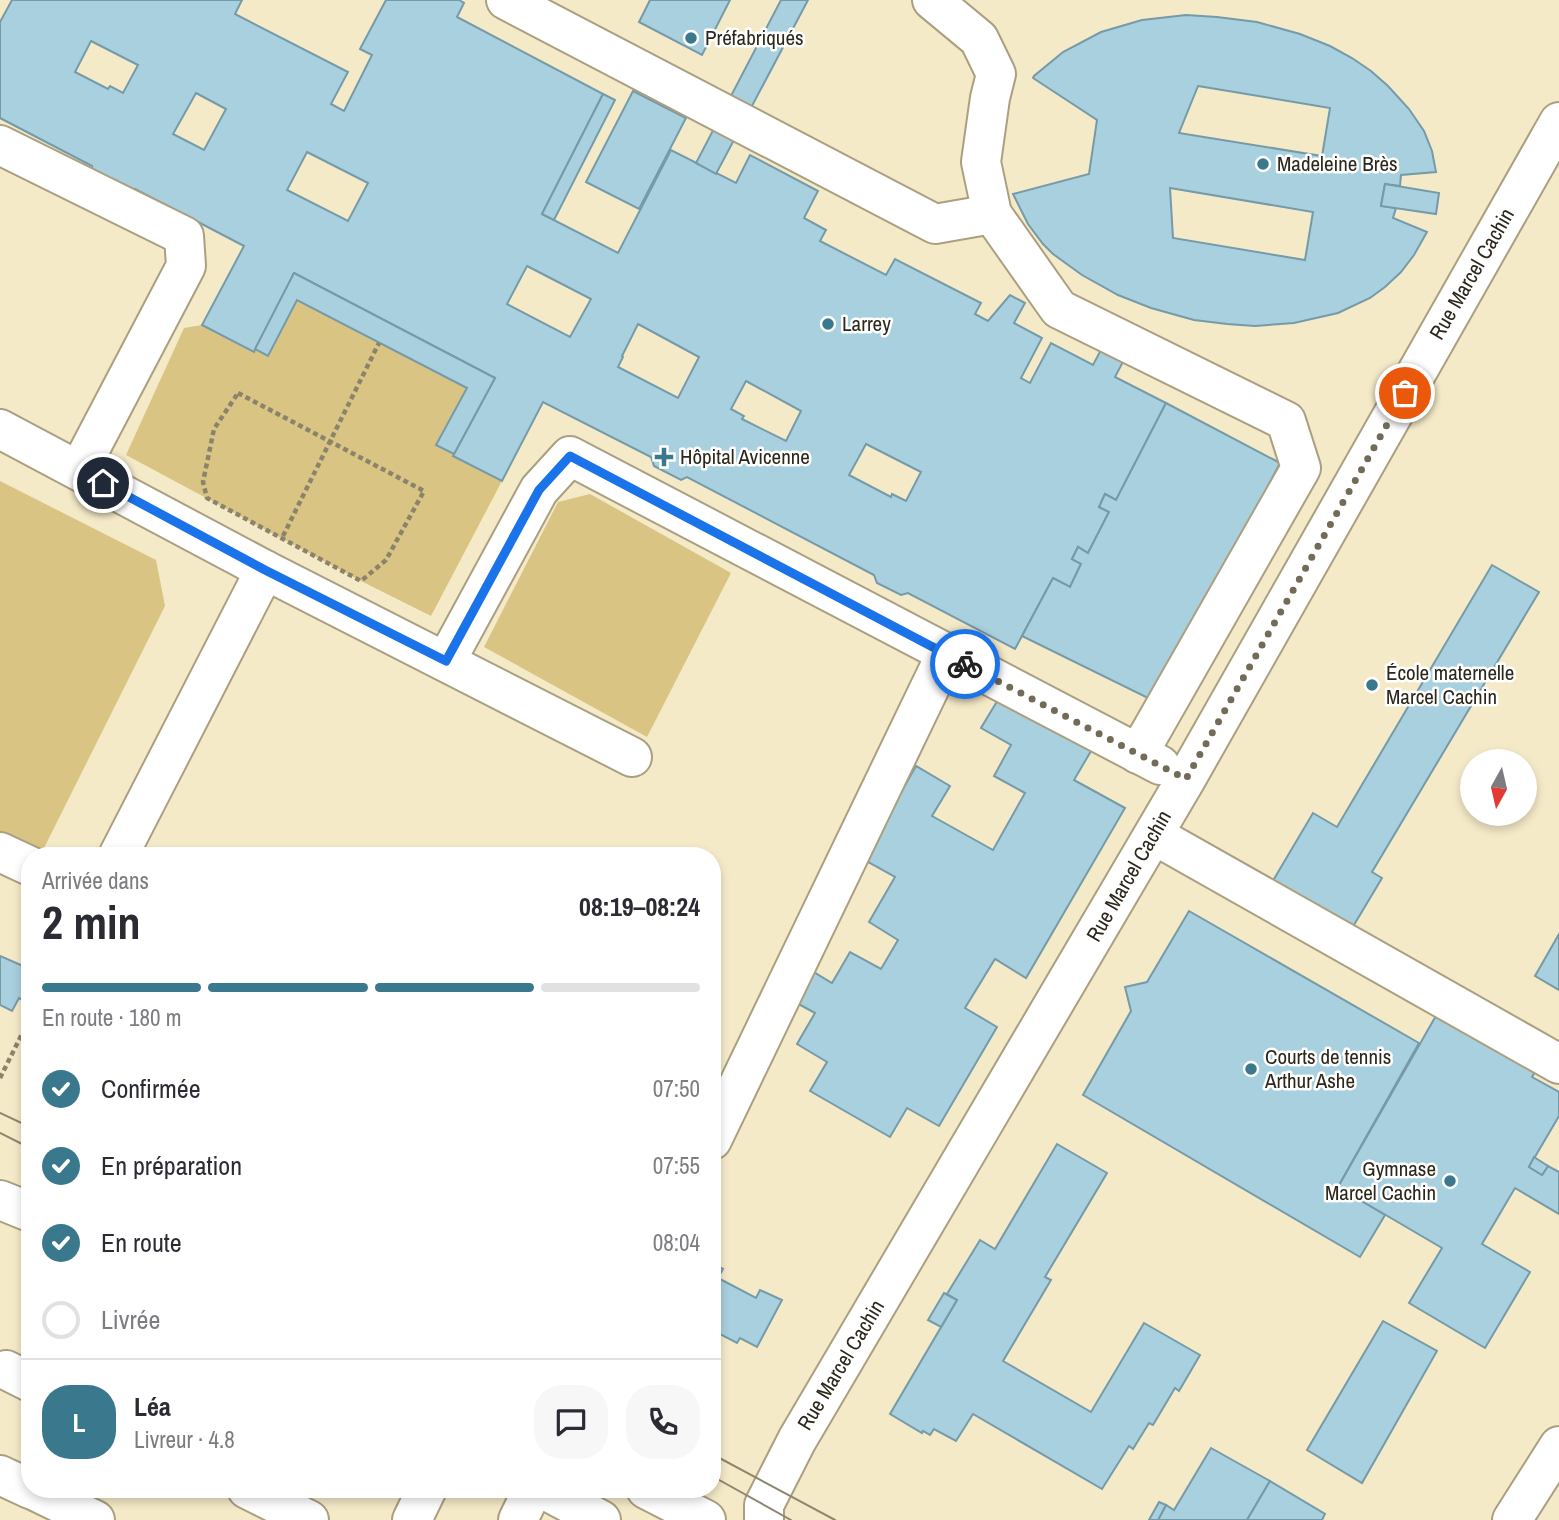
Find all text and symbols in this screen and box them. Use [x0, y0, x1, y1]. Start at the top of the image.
place label: Préfabriqués [705, 23, 804, 52]
marker: Préfabriqués [683, 30, 699, 46]
place label: Madeleine Brès [1277, 149, 1398, 178]
marker: Madeleine Brès [1255, 156, 1271, 172]
street label: Rue Marcel Cachin [1422, 203, 1521, 345]
place label: Larrey [842, 309, 891, 338]
marker: Larrey [820, 316, 836, 332]
pin [1375, 363, 1435, 423]
icon: bag [1386, 374, 1424, 412]
place label: Hôpital Avicenne [680, 442, 810, 471]
marker: Hôpital Avicenne [654, 447, 674, 467]
pin [73, 453, 133, 513]
icon: home [84, 464, 122, 502]
courier [930, 629, 1000, 699]
icon: bike [946, 645, 984, 683]
place label: École maternelle Marcel Cachin [1386, 658, 1514, 711]
marker: École maternelle Marcel Cachin [1364, 677, 1380, 693]
north arrow [1460, 749, 1536, 826]
map controls [1460, 749, 1537, 826]
street label: Rue Marcel Cachin [1079, 805, 1178, 947]
text: Arrivée dans [42, 865, 149, 896]
text: 08:19–08:24 [579, 889, 700, 924]
text: 2 min [42, 891, 141, 953]
text: En route · 180 m [42, 1002, 181, 1033]
place label: Courts de tennis Arthur Ashe [1264, 1042, 1391, 1095]
marker: Courts de tennis Arthur Ashe [1243, 1061, 1259, 1077]
icon: check [42, 1070, 80, 1108]
text: Confirmée [101, 1071, 201, 1106]
text: 07:50 [653, 1073, 700, 1104]
icon: check [42, 1147, 80, 1185]
text: En préparation [101, 1148, 242, 1183]
text: 07:55 [653, 1150, 700, 1181]
place label: Gymnase Marcel Cachin [1325, 1154, 1436, 1207]
marker: Gymnase Marcel Cachin [1442, 1173, 1458, 1189]
icon: check [42, 1224, 80, 1262]
text: En route [101, 1225, 182, 1260]
text: 08:04 [653, 1227, 700, 1258]
street label: Rue Marcel Cachin [790, 1294, 891, 1435]
text: Livrée [101, 1302, 160, 1337]
button: chat [534, 1385, 608, 1459]
button: phone [626, 1385, 700, 1459]
text: Léa [134, 1389, 171, 1424]
text: L [72, 1405, 86, 1440]
text: Livreur · 4.8 [134, 1424, 235, 1455]

